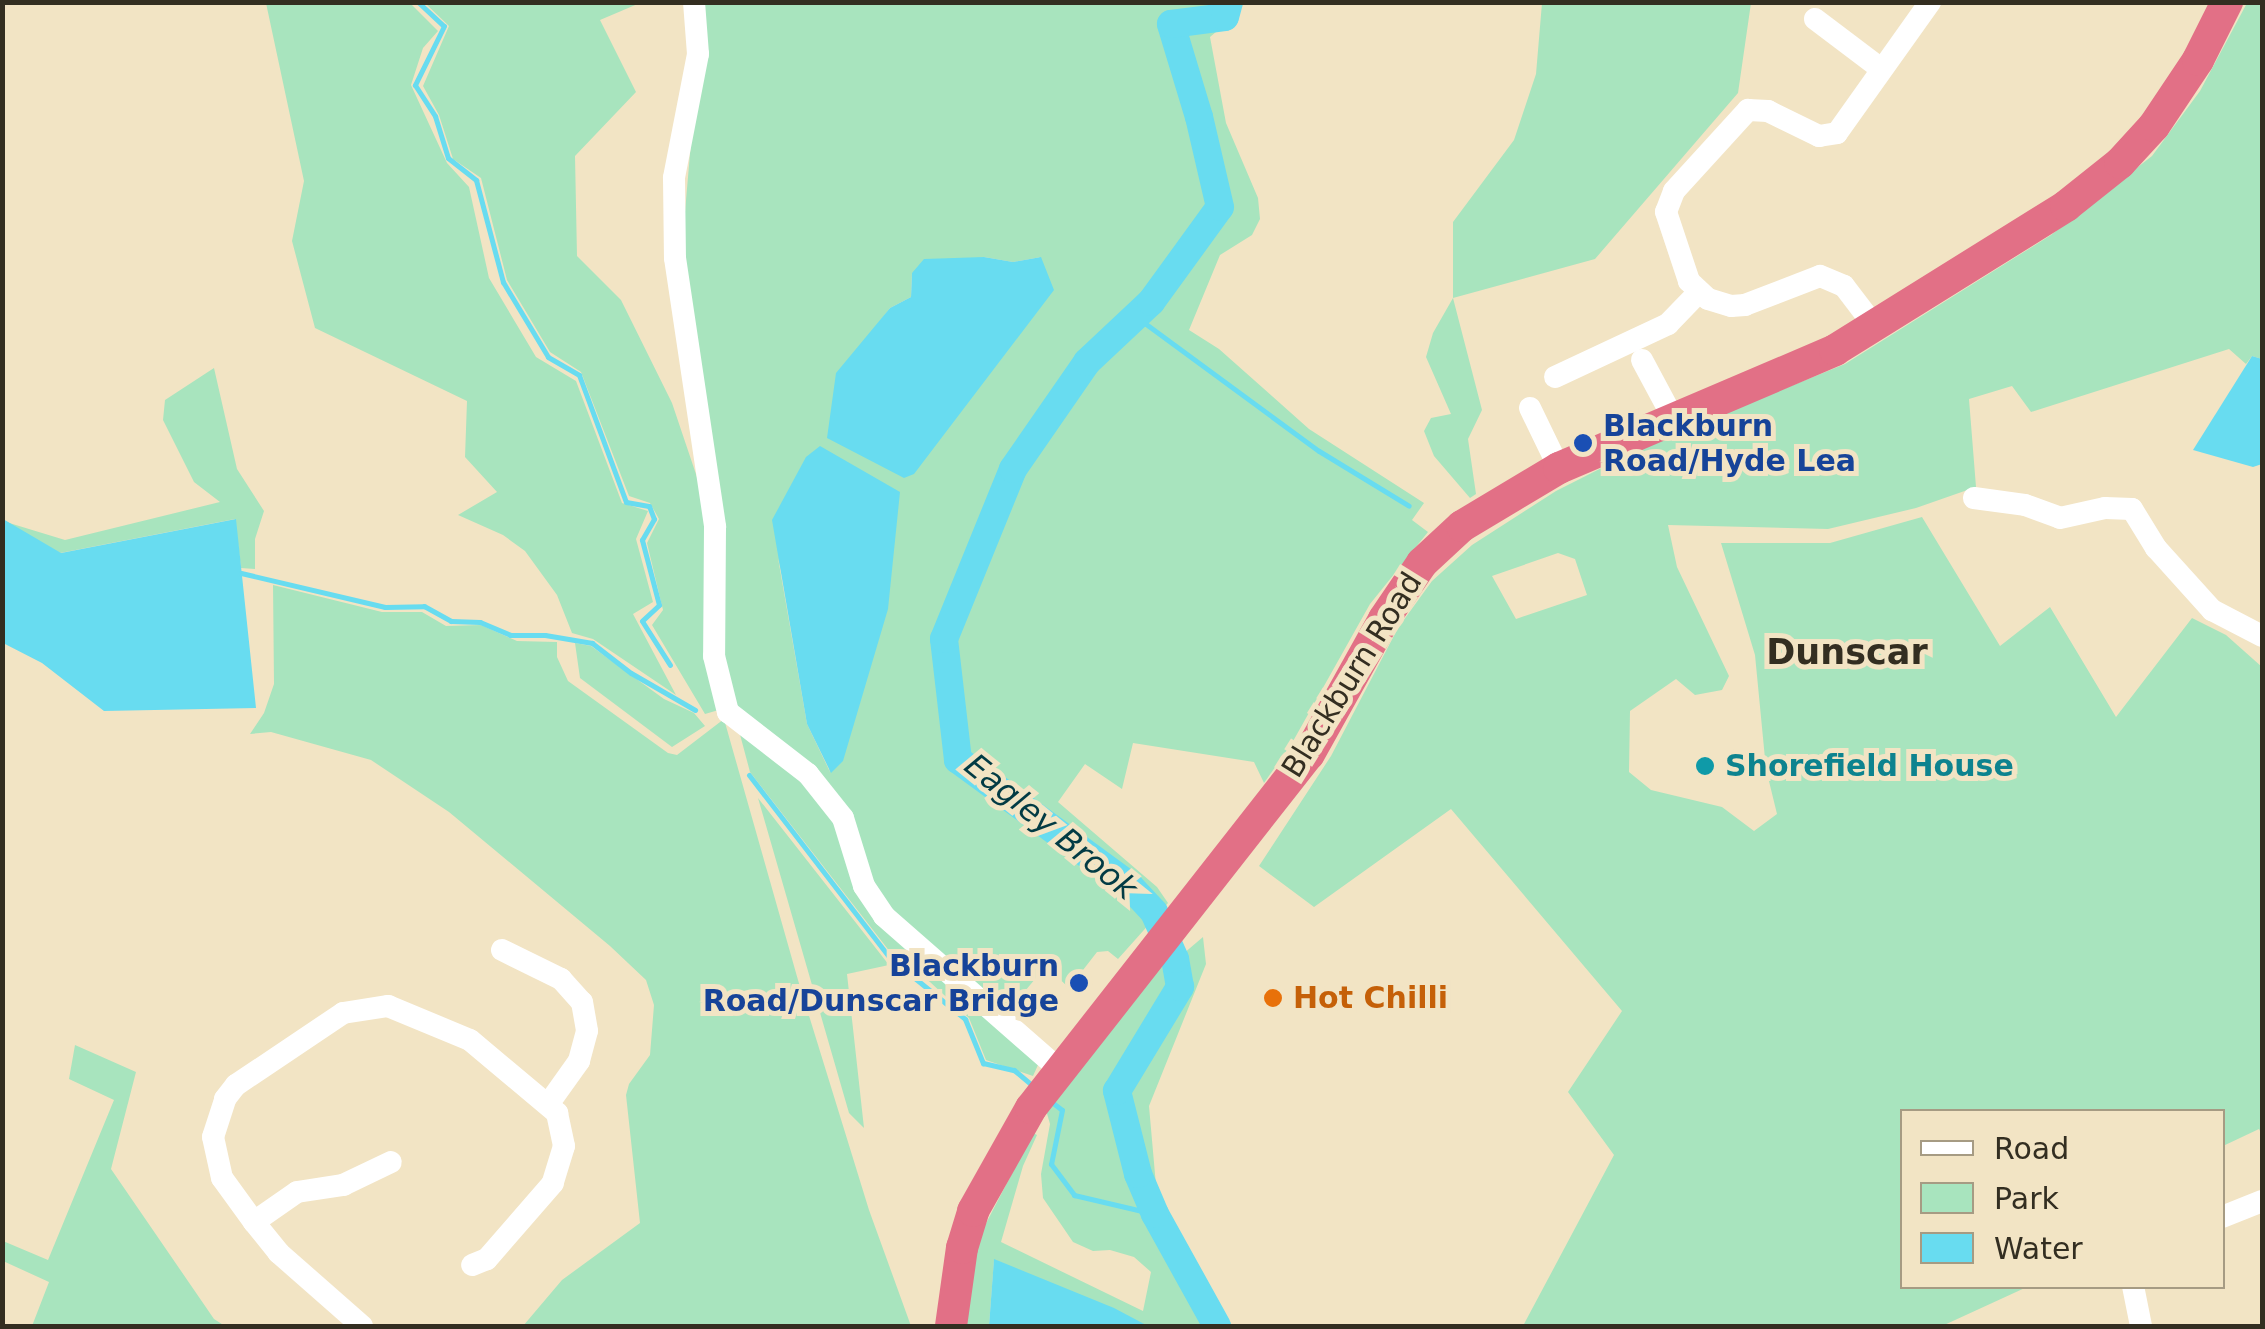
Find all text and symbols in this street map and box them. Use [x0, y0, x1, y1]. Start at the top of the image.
place label: Blackburn Road/Hyde Lea [1603, 408, 1856, 478]
marker: Blackburn Road/Hyde Lea [1572, 432, 1594, 454]
street label: Blackburn Road [1275, 566, 1429, 784]
district label: Dunscar [1766, 631, 1928, 673]
water label: Eagley Brook [957, 746, 1145, 908]
place label: Shorefield House [1725, 748, 2014, 784]
marker: Shorefield House [1694, 755, 1716, 777]
place label: Blackburn Road/Dunscar Bridge [703, 948, 1059, 1018]
marker: Blackburn Road/Dunscar Bridge [1068, 972, 1090, 994]
place label: Hot Chilli [1293, 980, 1448, 1016]
marker: Hot Chilli [1262, 987, 1284, 1009]
legend [1900, 1109, 2225, 1289]
text: Road [1994, 1131, 2069, 1166]
text: Park [1994, 1181, 2059, 1216]
text: Water [1994, 1231, 2083, 1266]

